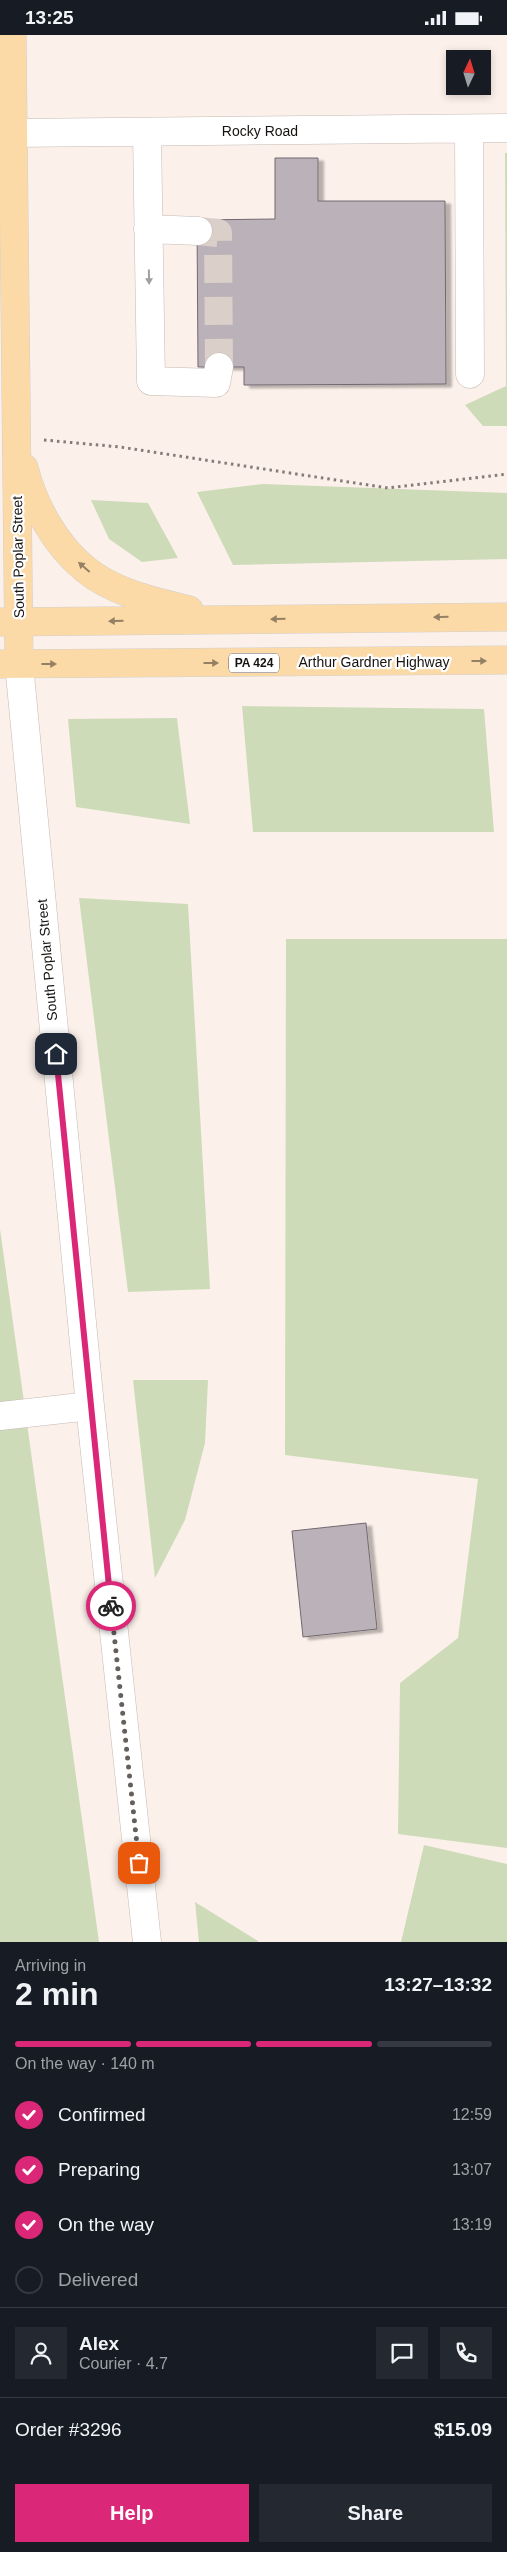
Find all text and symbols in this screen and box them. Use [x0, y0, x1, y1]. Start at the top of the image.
text: 13:25 [25, 7, 74, 28]
north arrow [446, 50, 491, 95]
map controls [446, 50, 491, 95]
street label: Rocky Road [222, 123, 298, 139]
one-way arrow [145, 270, 153, 286]
street label: South Poplar Street [9, 496, 27, 618]
one-way arrow [77, 561, 90, 572]
one-way arrow [433, 613, 449, 621]
one-way arrow [270, 615, 286, 623]
one-way arrow [108, 617, 124, 625]
road number: PA 424 [229, 653, 279, 673]
street label: Arthur Gardner Highway [299, 654, 449, 670]
one-way arrow [471, 657, 487, 665]
one-way arrow [203, 659, 219, 667]
one-way arrow [41, 660, 57, 668]
street label: South Poplar Street [34, 898, 60, 1022]
pin [35, 1033, 77, 1075]
icon: home [42, 1040, 70, 1068]
courier [86, 1581, 136, 1631]
icon: bike [97, 1592, 125, 1620]
pin [118, 1842, 160, 1884]
icon: bag [125, 1849, 153, 1877]
text: Arriving in [15, 1957, 86, 1974]
text: 13:27–13:32 [384, 1974, 492, 1995]
text: 2 min [15, 1976, 99, 2012]
text: On the way · 140 m [15, 2055, 155, 2072]
icon: check [15, 2101, 43, 2129]
text: Confirmed [58, 2104, 146, 2125]
text: 12:59 [452, 2106, 492, 2123]
icon: check [15, 2156, 43, 2184]
text: Preparing [58, 2159, 140, 2180]
text: 13:07 [452, 2161, 492, 2178]
icon: check [15, 2211, 43, 2239]
text: On the way [58, 2214, 154, 2235]
text: 13:19 [452, 2216, 492, 2233]
text: Delivered [58, 2269, 138, 2290]
button: person [15, 2327, 67, 2379]
button: chat [376, 2327, 428, 2379]
button: phone [440, 2327, 492, 2379]
text: Alex [79, 2333, 119, 2354]
text: Courier · 4.7 [79, 2355, 168, 2372]
text: Order #3296 [15, 2419, 122, 2440]
text: $15.09 [434, 2419, 492, 2440]
button: Help [15, 2484, 249, 2542]
button: Share [259, 2484, 492, 2542]

